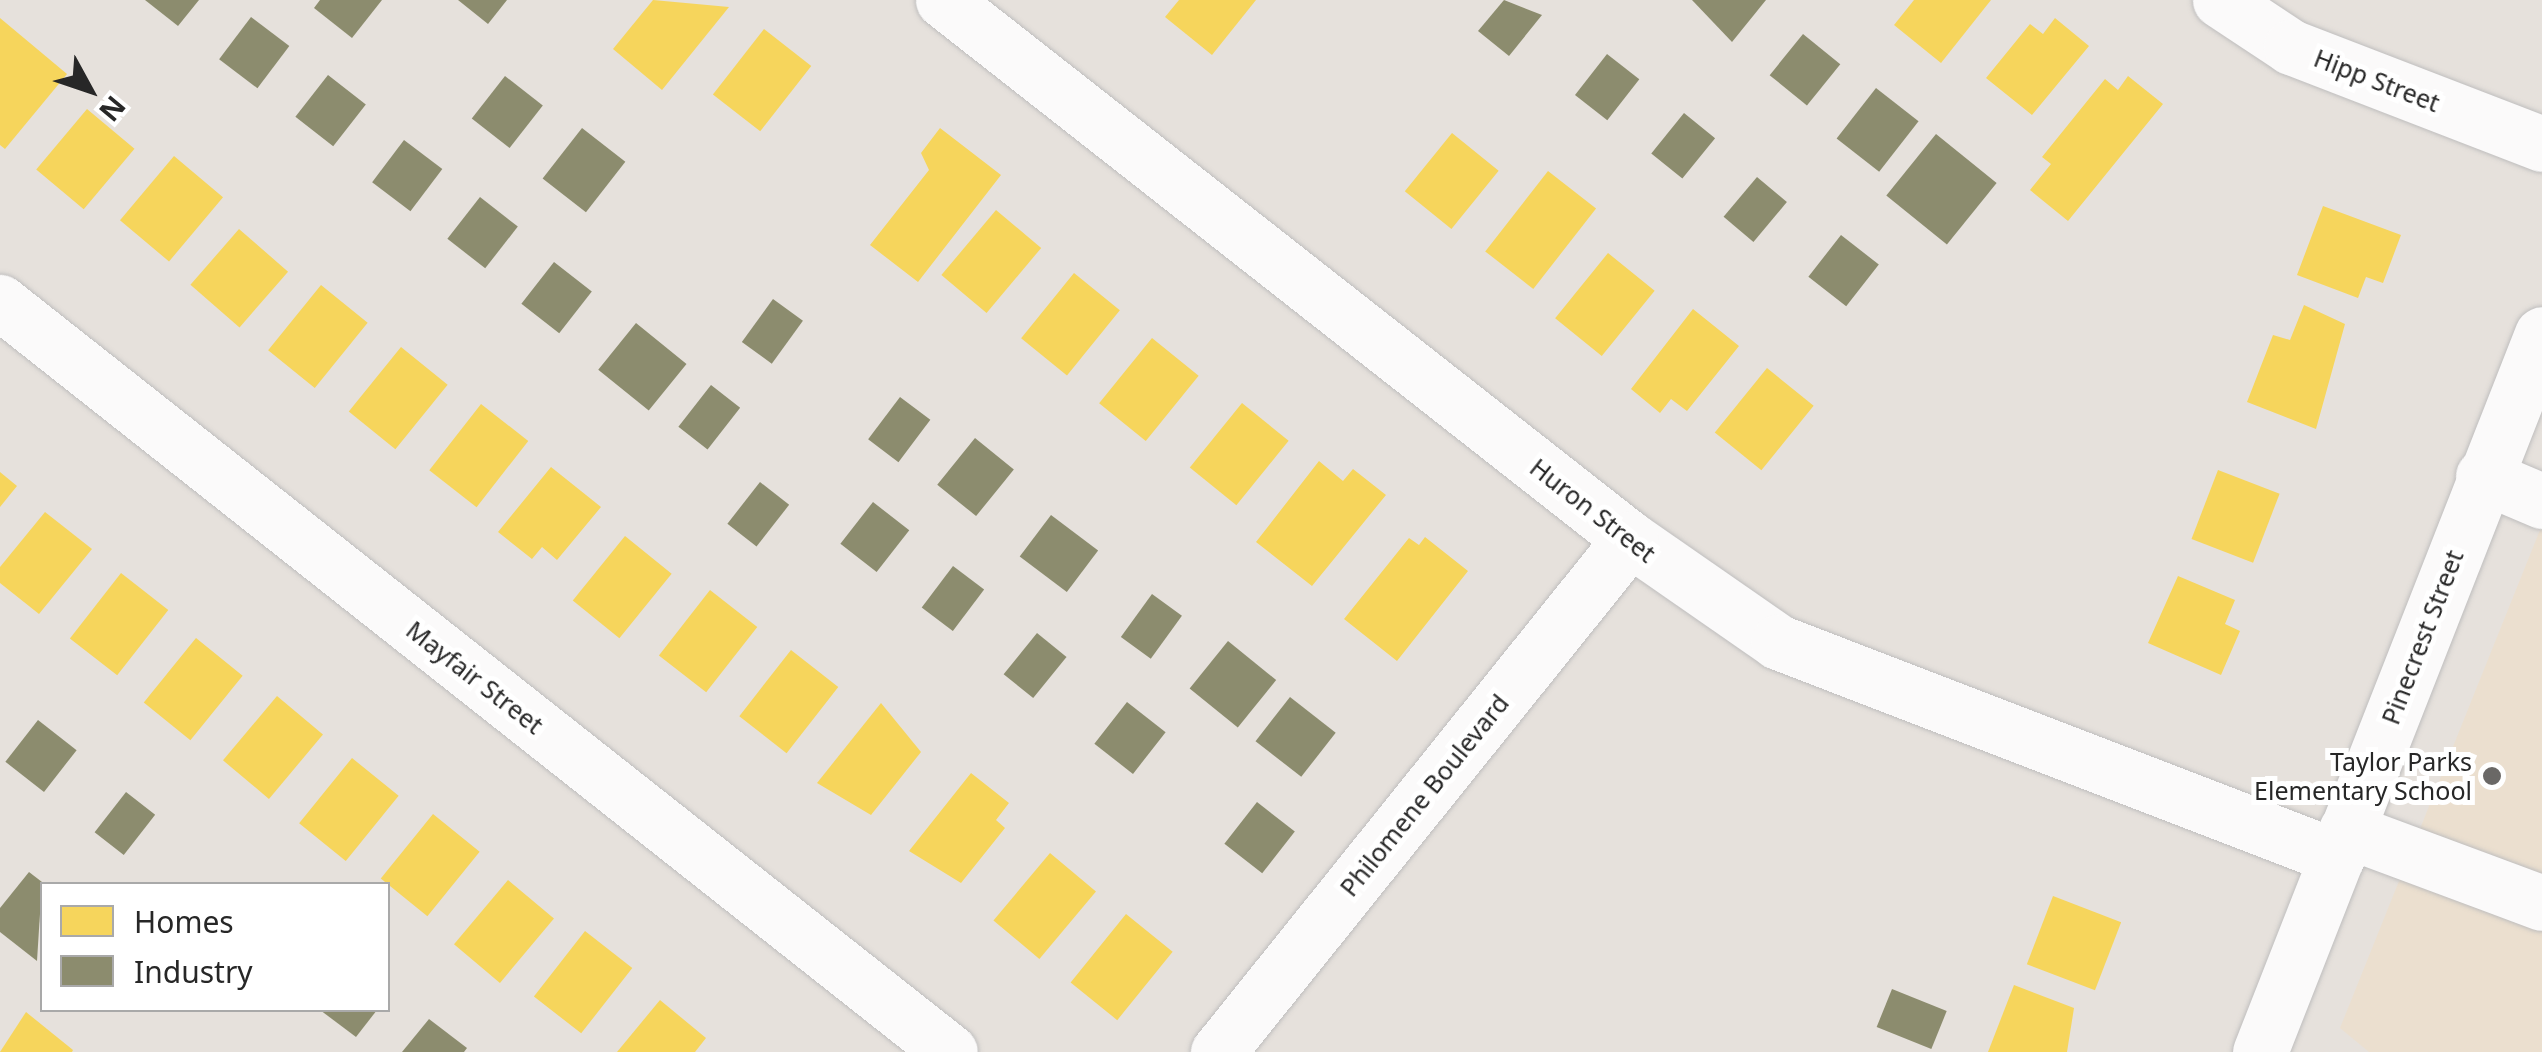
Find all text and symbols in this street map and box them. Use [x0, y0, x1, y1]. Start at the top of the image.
north arrow [40, 40, 140, 140]
street label: Hipp Street [2310, 42, 2444, 118]
text: N [91, 88, 135, 130]
street label: Huron Street [1524, 452, 1662, 568]
street label: Pinecrest Street [2375, 546, 2469, 728]
street label: Mayfair Street [401, 614, 549, 740]
street label: Philomene Boulevard [1333, 688, 1515, 902]
place label: Taylor Parks Elementary School [2254, 747, 2472, 806]
marker: Taylor Parks Elementary School [2481, 765, 2503, 787]
legend [40, 882, 390, 1012]
text: Homes [134, 901, 234, 942]
text: Industry [134, 951, 253, 992]

